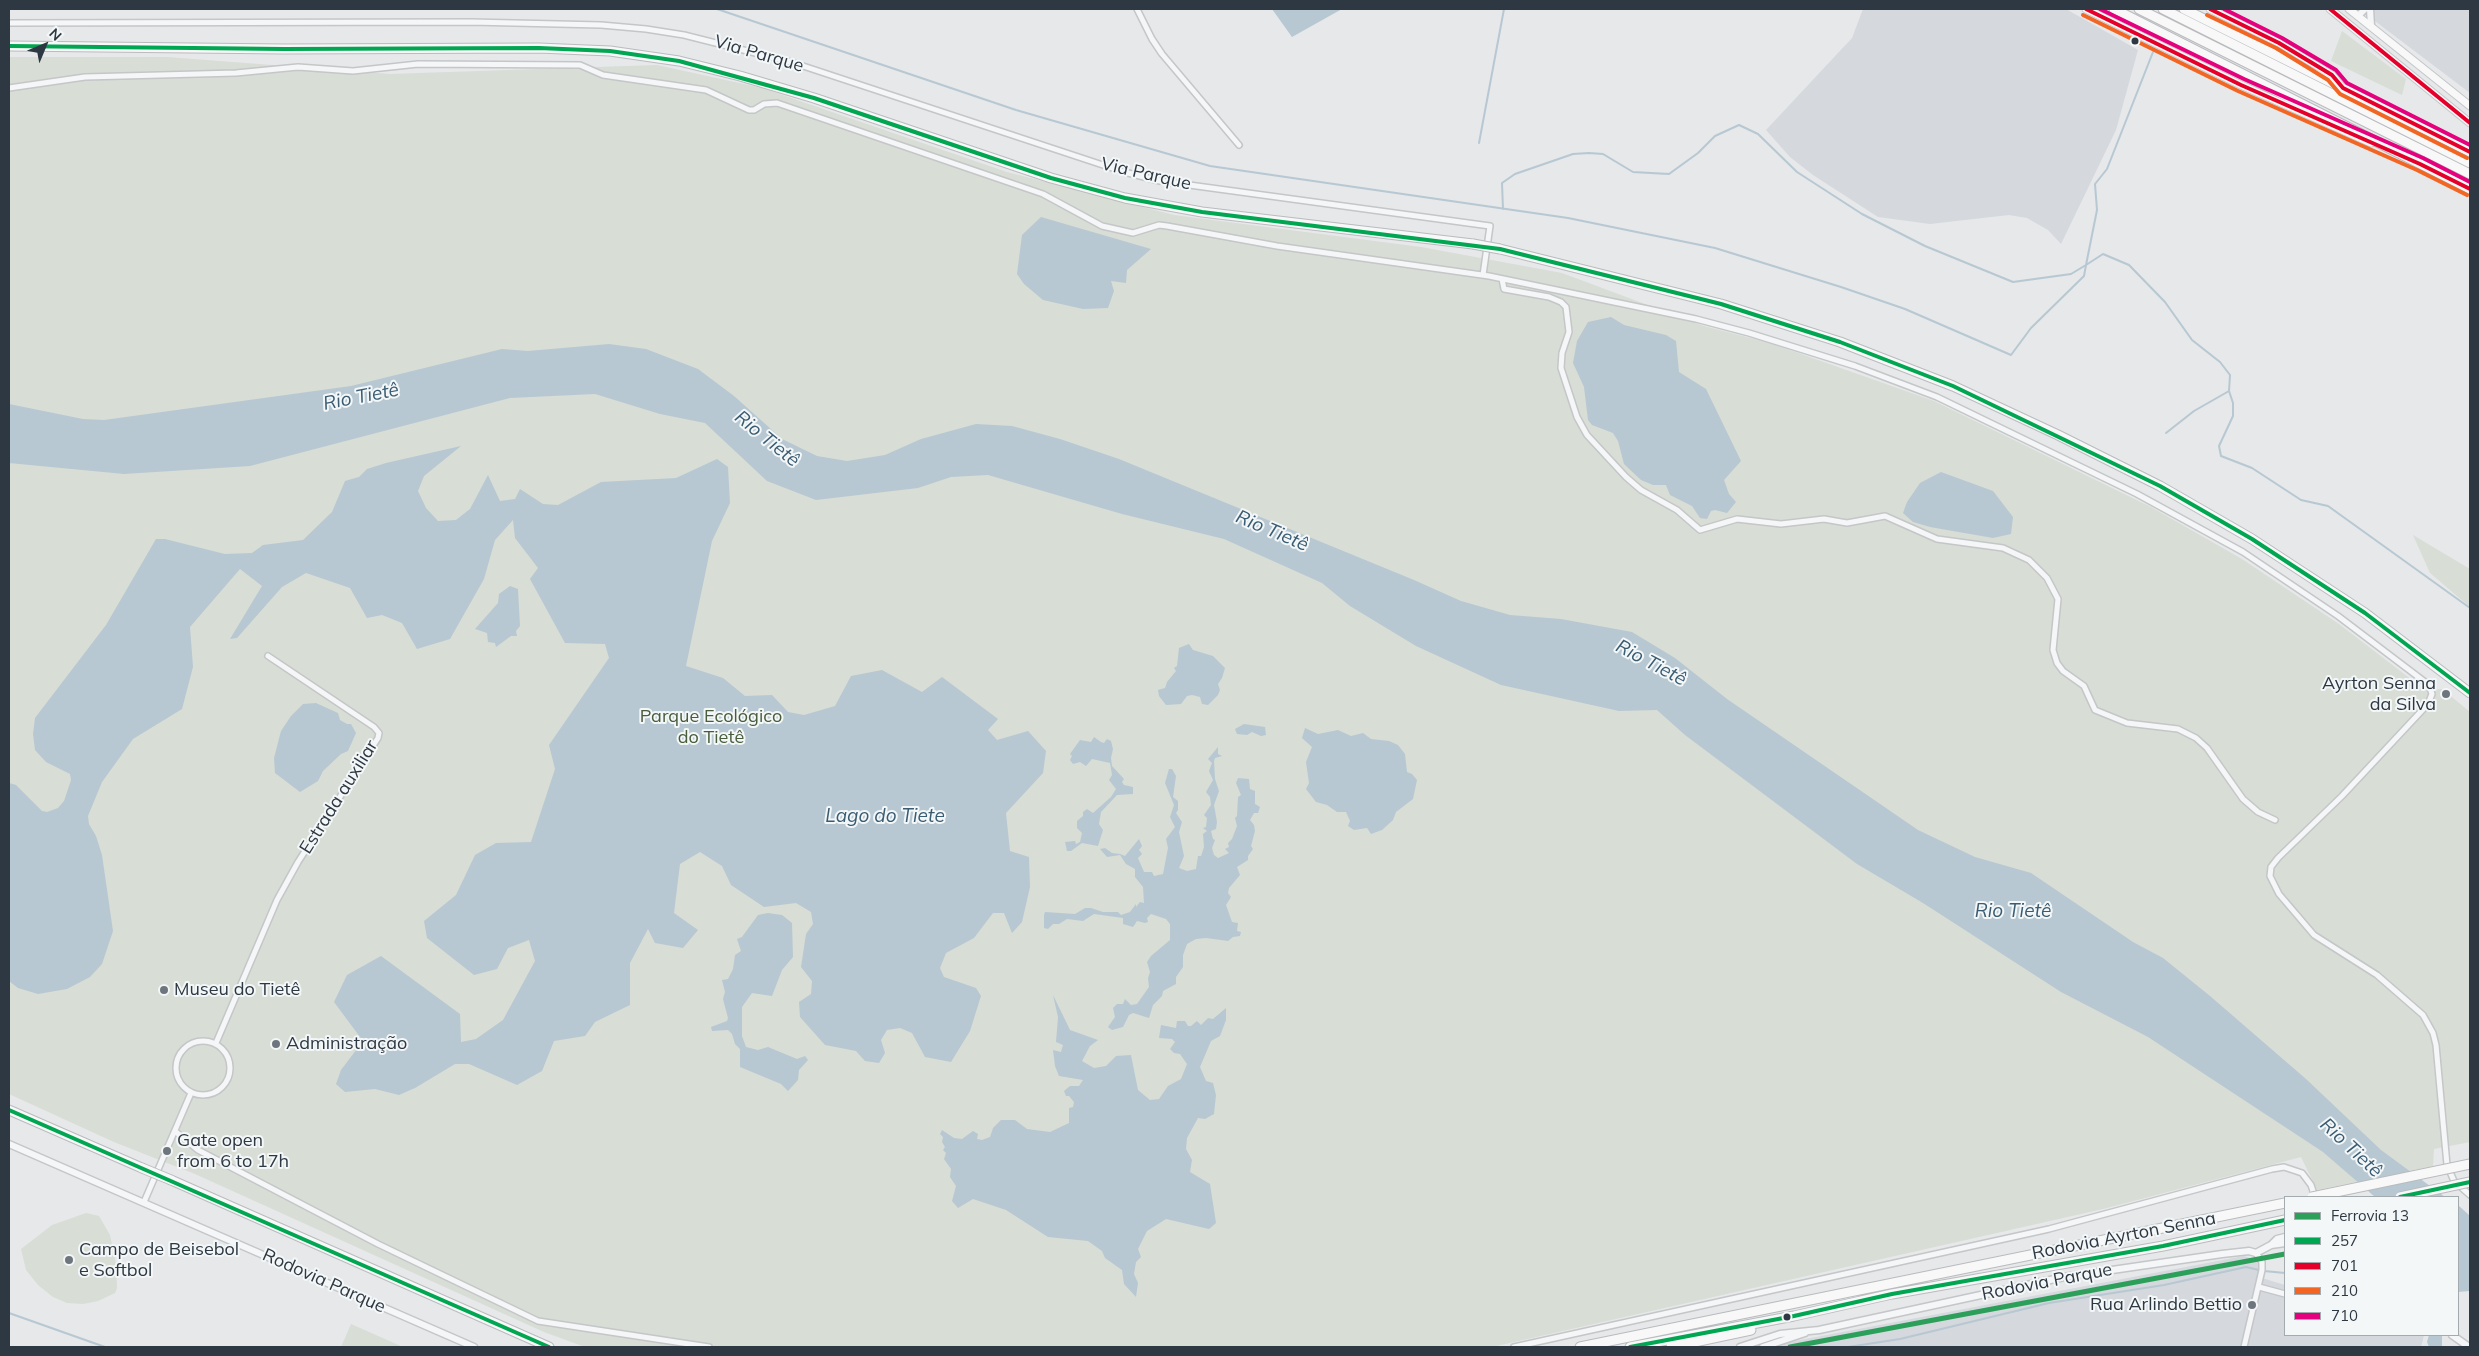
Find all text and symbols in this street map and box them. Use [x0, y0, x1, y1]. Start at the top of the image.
north arrow [20, 20, 70, 70]
text: N [45, 24, 66, 44]
street label: Via Parque [712, 31, 806, 77]
unlabelled marker [2130, 36, 2140, 46]
street label: Via Parque [1099, 153, 1193, 195]
water label: Rio Tietê [321, 378, 401, 416]
water label: Rio Tietê [730, 406, 804, 472]
water label: Rio Tietê [1232, 506, 1312, 556]
water label: Rio Tietê [1612, 635, 1690, 691]
place label: Ayrton Senna da Silva [2322, 673, 2436, 716]
marker: Ayrton Senna da Silva [2440, 688, 2452, 700]
park label: Parque Ecológico do Tietê [640, 706, 782, 749]
street label: Estrada auxiliar [295, 736, 383, 858]
water label: Lago do Tiete [825, 805, 945, 827]
water label: Rio Tietê [1975, 900, 2051, 922]
place label: Museu do Tietê [174, 979, 300, 1001]
marker: Museu do Tietê [158, 984, 170, 996]
place label: Administração [286, 1033, 407, 1055]
marker: Administração [270, 1038, 282, 1050]
water label: Rio Tietê [2315, 1114, 2387, 1182]
place label: Gate open from 6 to 17h [177, 1130, 289, 1172]
marker: Gate open from 6 to 17h [161, 1145, 173, 1157]
legend [2284, 1196, 2459, 1336]
text: Ferrovia 13 [2331, 1206, 2409, 1225]
street label: Rodovia Ayrton Senna [2030, 1208, 2218, 1264]
text: 257 [2331, 1231, 2358, 1250]
place label: Campo de Beisebol e Softbol [79, 1239, 239, 1282]
street label: Rodovia Parque [259, 1244, 389, 1318]
marker: Campo de Beisebol e Softbol [63, 1254, 75, 1266]
text: 701 [2331, 1256, 2358, 1275]
street label: Rodovia Parque [1980, 1259, 2114, 1305]
text: 210 [2331, 1281, 2358, 1300]
place label: Rua Arlindo Bettio [2090, 1294, 2242, 1316]
marker: Rua Arlindo Bettio [2246, 1299, 2258, 1311]
text: 710 [2331, 1306, 2358, 1325]
unlabelled marker [1782, 1312, 1792, 1322]

